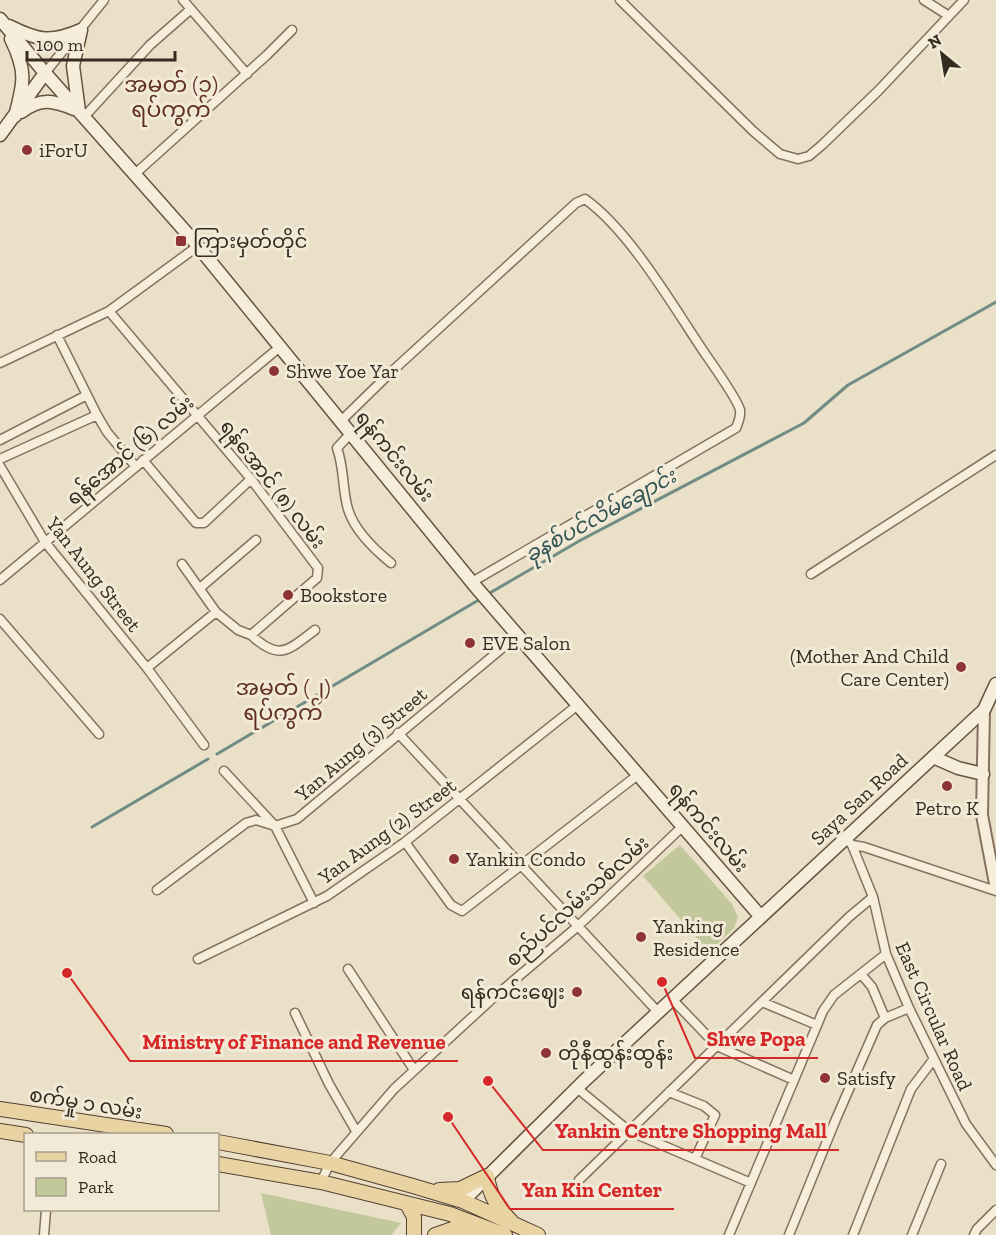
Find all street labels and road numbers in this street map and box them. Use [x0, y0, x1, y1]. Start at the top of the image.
street label: ရန်အောင် (၆) လမ်း [60, 388, 201, 513]
street label: ရန်ကင်းလမ်း [348, 404, 441, 509]
street label: ရန်အောင် (၈) လမ်း [212, 413, 332, 556]
street label: Yan Aung Street [41, 511, 147, 637]
street label: Yan Aung (3) Street [290, 682, 432, 807]
street label: Saya San Road [806, 748, 912, 850]
street label: Yan Aung (2) Street [313, 773, 461, 890]
street label: ရန်ကင်းလမ်း [661, 776, 755, 880]
street label: စည်ပင်လမ်းသစ်လမ်း [499, 829, 656, 974]
street label: East Circular Road [890, 938, 978, 1094]
street label: စက်မှု ၁ လမ်း [27, 1080, 144, 1128]

